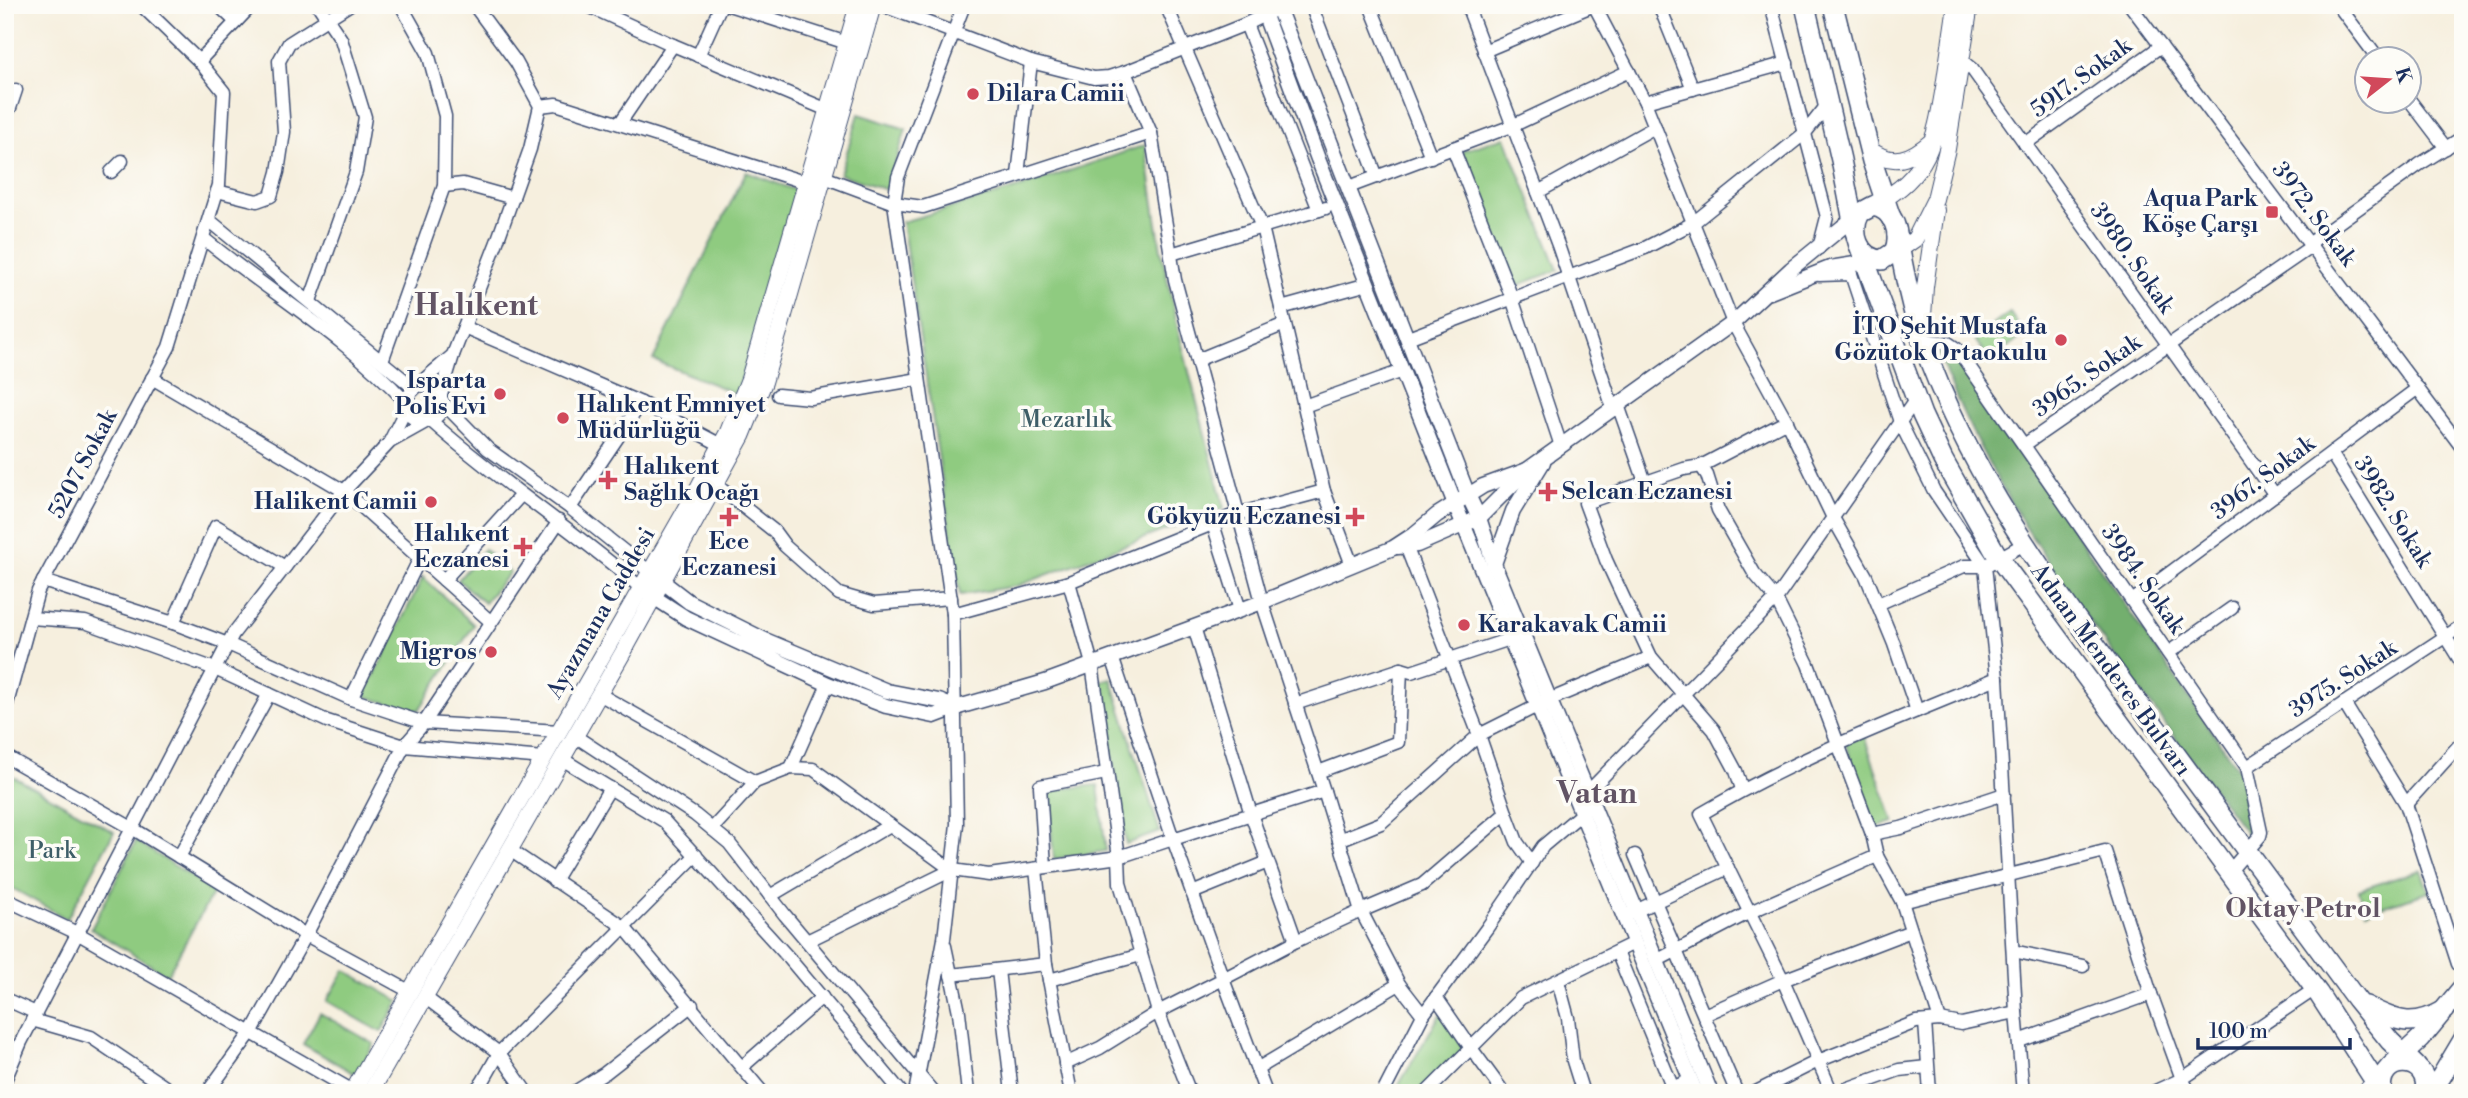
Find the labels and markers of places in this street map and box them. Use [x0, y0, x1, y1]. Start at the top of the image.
place label: Dilara Camii [987, 80, 1125, 108]
marker: Dilara Camii [965, 86, 981, 102]
place label: Aqua Park Köşe Çarşı [2143, 185, 2259, 239]
marker: Aqua Park Köşe Çarşı [2264, 204, 2280, 220]
place label: İTO Şehit Mustafa Gözütok Ortaokulu [1834, 310, 2048, 367]
marker: İTO Şehit Mustafa Gözütok Ortaokulu [2053, 332, 2069, 348]
place label: Isparta Polis Evi [395, 367, 487, 421]
marker: Isparta Polis Evi [492, 386, 508, 402]
place label: Halıkent Emniyet Müdürlüğü [577, 391, 766, 445]
marker: Halıkent Emniyet Müdürlüğü [555, 410, 571, 426]
place label: Halıkent Sağlık Ocağı [624, 453, 759, 507]
marker: Halıkent Sağlık Ocağı [598, 470, 618, 490]
place label: Selcan Eczanesi [1562, 478, 1732, 506]
marker: Selcan Eczanesi [1540, 484, 1556, 500]
place label: Halikent Camii [254, 488, 417, 516]
marker: Halikent Camii [423, 494, 439, 510]
place label: Gökyüzü Eczanesi [1147, 503, 1341, 531]
marker: Ece Eczanesi [721, 509, 737, 525]
marker: Gökyüzü Eczanesi [1347, 509, 1363, 525]
place label: Halıkent Eczanesi [414, 520, 510, 574]
place label: Ece Eczanesi [681, 528, 777, 582]
marker: Halıkent Eczanesi [515, 539, 531, 555]
place label: Karakavak Camii [1478, 611, 1666, 639]
marker: Karakavak Camii [1456, 617, 1472, 633]
place label: Migros [399, 638, 477, 666]
marker: Migros [483, 644, 499, 660]

